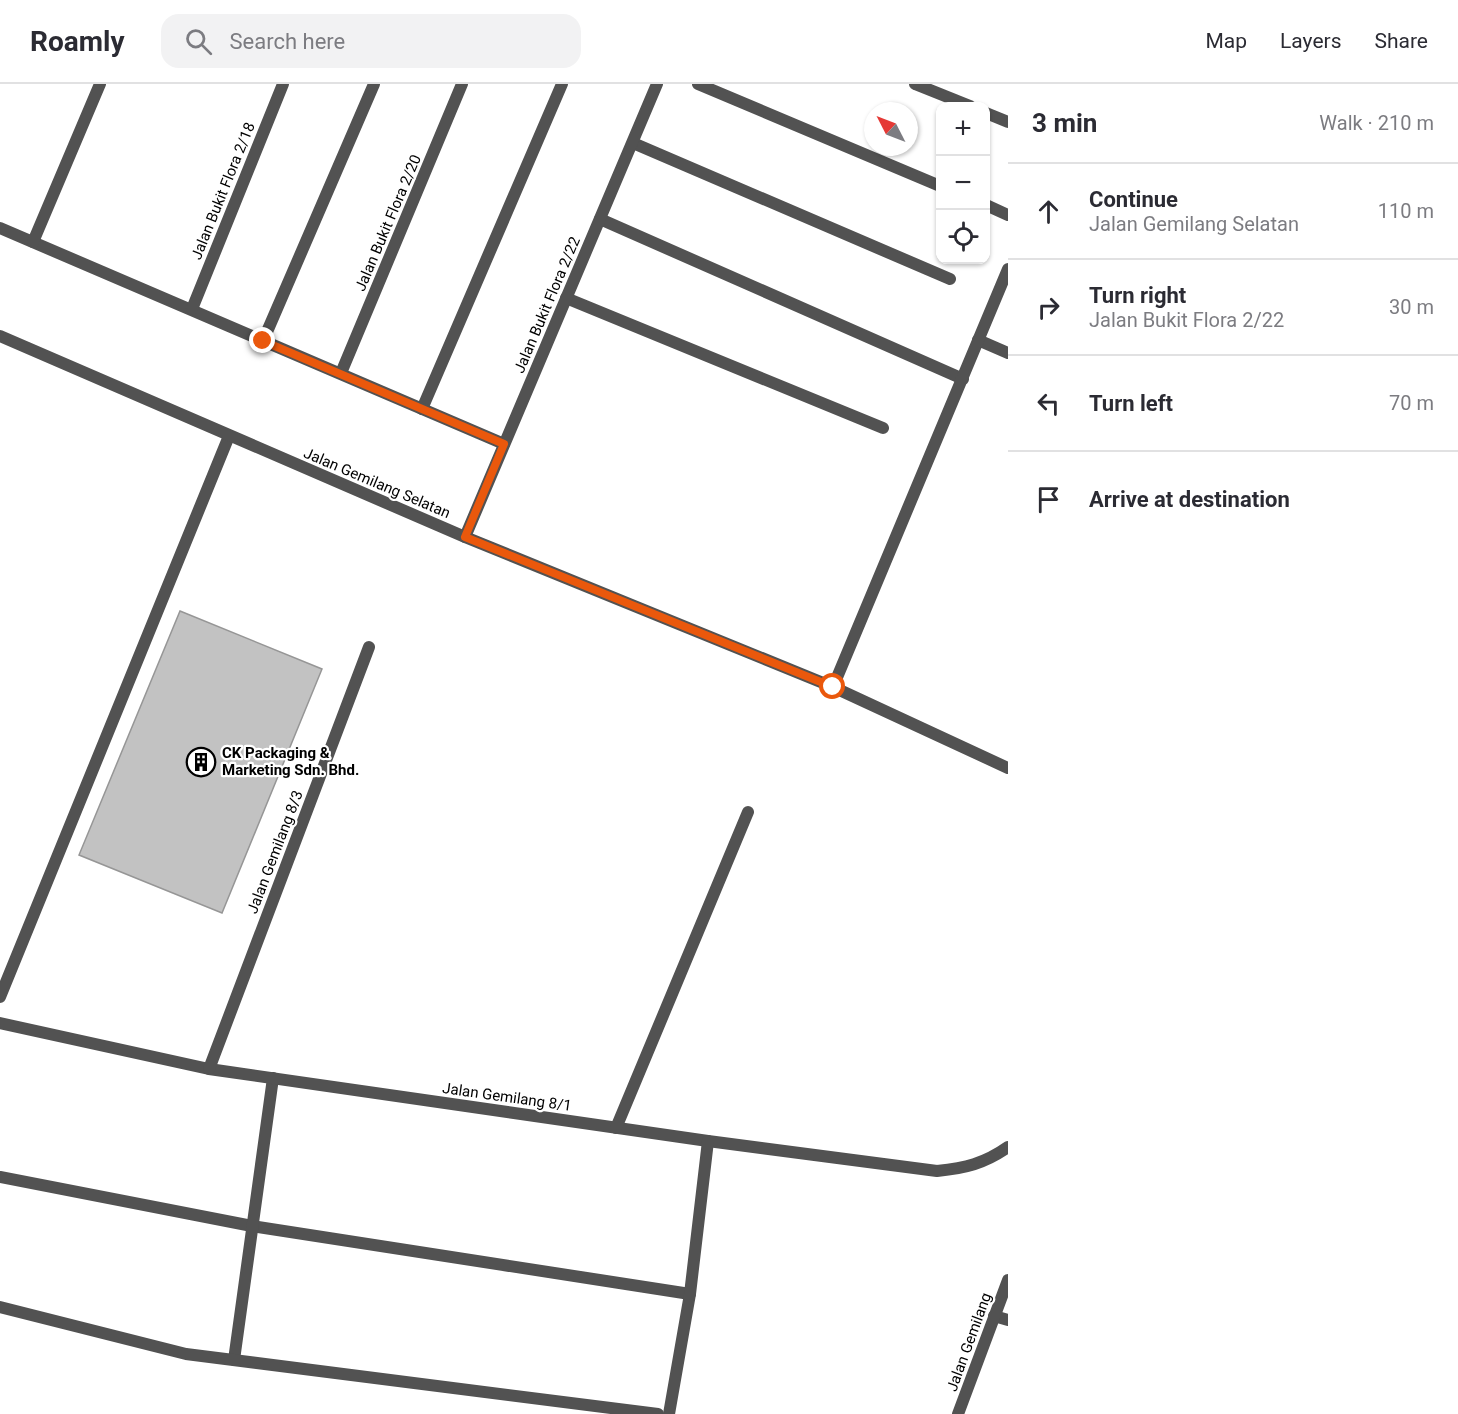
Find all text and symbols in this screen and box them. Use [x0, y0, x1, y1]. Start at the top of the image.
search box [161, 14, 581, 68]
text: Roamly [30, 25, 125, 58]
icon: search [182, 25, 215, 58]
text: Search here [230, 29, 345, 54]
text: Map [1205, 29, 1247, 53]
text: Layers [1280, 29, 1341, 53]
text: Share [1374, 29, 1428, 53]
north arrow [864, 102, 918, 156]
map controls [936, 102, 990, 264]
button: + [936, 102, 990, 156]
text: 3 min [1032, 108, 1097, 138]
text: Walk · 210 m [1319, 111, 1434, 135]
street label: Jalan Bukit Flora 2/18 [187, 120, 259, 262]
street label: Jalan Bukit Flora 2/20 [351, 152, 425, 294]
button: − [936, 156, 990, 210]
text: Continue [1089, 187, 1178, 212]
icon: ahead [1032, 195, 1065, 228]
text: 110 m [1378, 199, 1434, 223]
button: locate [936, 210, 990, 264]
text: Jalan Gemilang Selatan [1089, 212, 1299, 236]
street label: Jalan Bukit Flora 2/22 [510, 234, 584, 376]
text: Turn right [1089, 283, 1186, 308]
icon: right [1032, 291, 1065, 324]
text: 30 m [1389, 295, 1434, 319]
text: Jalan Bukit Flora 2/22 [1089, 308, 1284, 332]
route end [249, 327, 275, 353]
icon: left [1032, 387, 1065, 420]
text: Turn left [1089, 391, 1173, 416]
text: 70 m [1389, 391, 1434, 415]
street label: Jalan Gemilang Selatan [301, 444, 453, 522]
icon: arrive [1032, 483, 1065, 516]
text: Arrive at destination [1089, 487, 1290, 512]
route start [819, 673, 845, 699]
place label: CK Packaging & Marketing Sdn. Bhd. [222, 744, 359, 779]
building icon: CK Packaging & Marketing Sdn. Bhd. [185, 746, 217, 778]
street label: Jalan Gemilang 8/3 [243, 788, 307, 916]
street label: Jalan Gemilang 8/1 [441, 1079, 573, 1115]
street label: Jalan Gemilang [943, 1290, 995, 1394]

